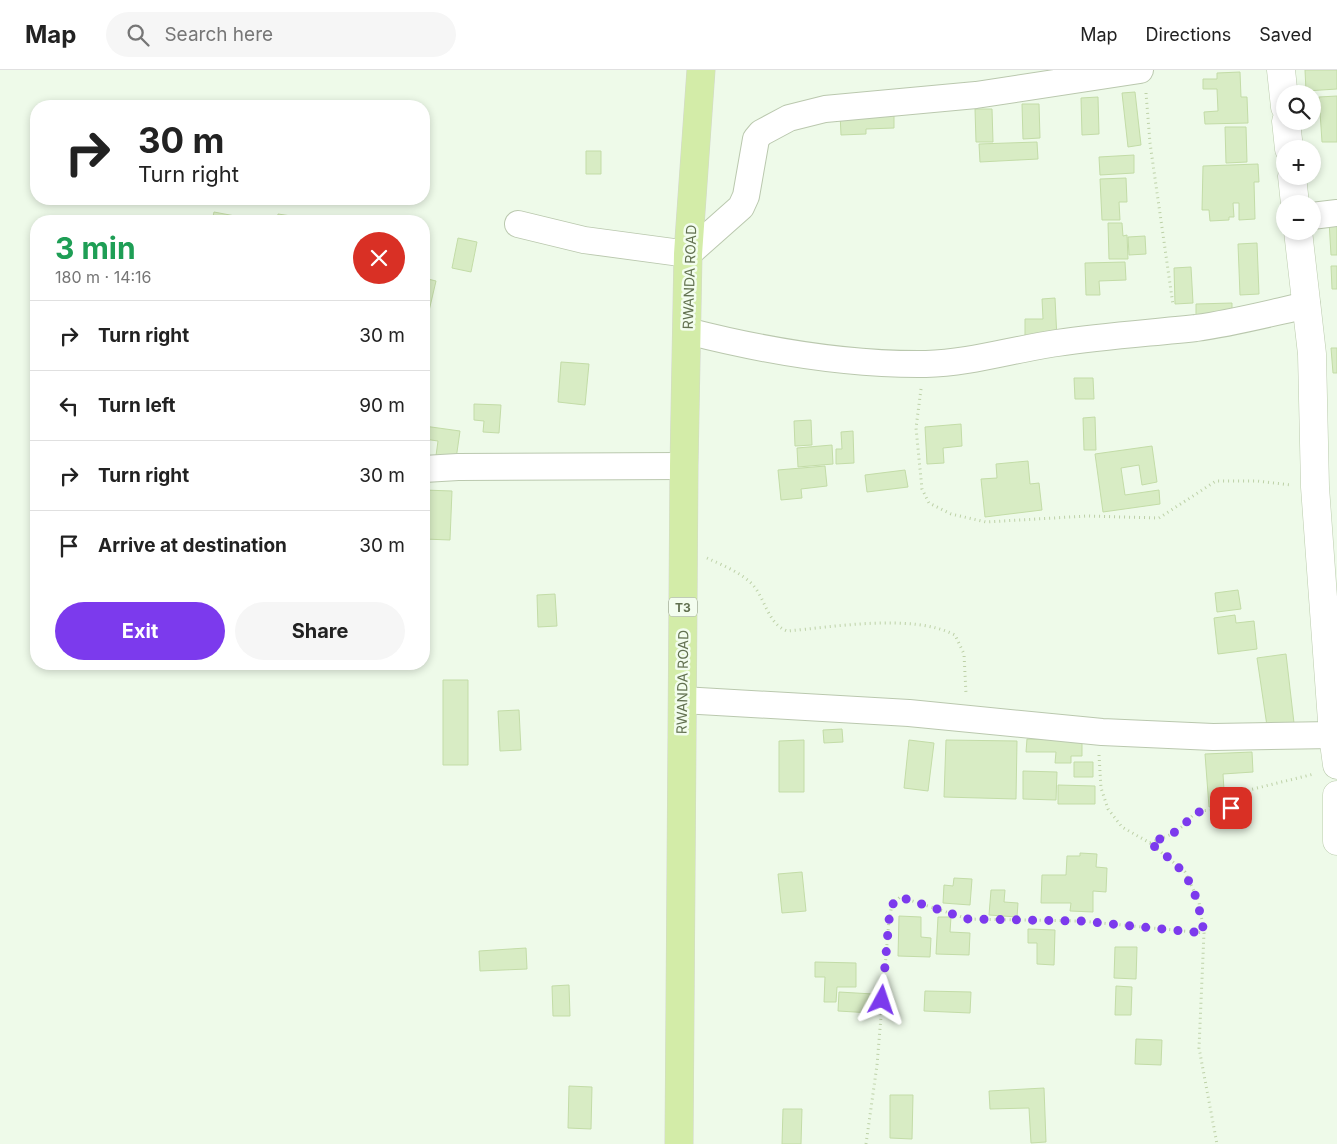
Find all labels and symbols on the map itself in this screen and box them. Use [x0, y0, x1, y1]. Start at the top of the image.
street label: RWANDA ROAD [679, 225, 699, 329]
road number: T3 [669, 598, 697, 616]
street label: RWANDA ROAD [673, 630, 691, 734]
pin [1210, 787, 1252, 829]
position arrow [855, 973, 907, 1025]

